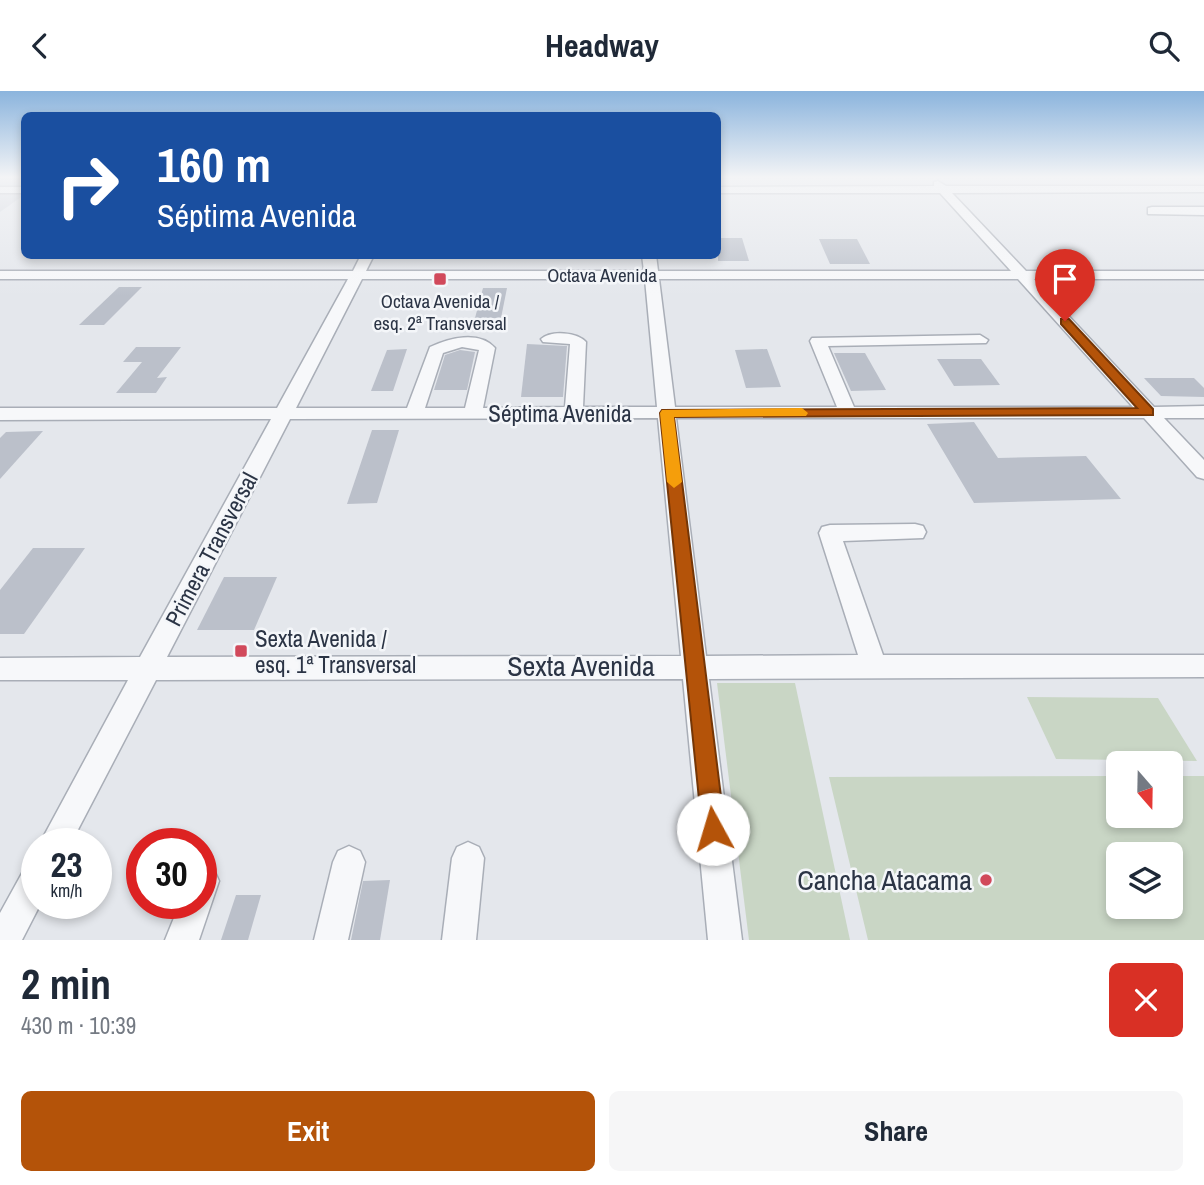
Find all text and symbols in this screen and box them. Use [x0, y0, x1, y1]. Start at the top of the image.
text: Headway [545, 24, 659, 67]
icon: back [21, 27, 59, 65]
icon: search [1145, 27, 1183, 65]
text: 160 m [157, 131, 271, 197]
icon: right [42, 140, 133, 231]
text: Séptima Avenida [157, 194, 356, 237]
pin [1035, 249, 1095, 321]
icon: arrive [1046, 260, 1084, 298]
street label: Octava Avenida [547, 262, 657, 288]
marker: Octava Avenida / esq. 2ª Transversal [432, 271, 448, 287]
place label: Octava Avenida / esq. 2ª Transversal [373, 288, 507, 336]
street label: Séptima Avenida [488, 398, 632, 429]
street label: Primera Transversal [157, 467, 265, 631]
place label: Sexta Avenida / esq. 1ª Transversal [255, 623, 416, 680]
marker: Sexta Avenida / esq. 1ª Transversal [233, 643, 249, 659]
street label: Sexta Avenida [507, 647, 655, 685]
north arrow [1106, 751, 1183, 828]
map controls [1106, 751, 1183, 919]
position arrow [676, 792, 750, 866]
speed limit sign: 30 [126, 828, 217, 919]
text: 23 [51, 841, 82, 888]
button: layers [1106, 842, 1183, 919]
place label: Cancha Atacama [797, 861, 972, 899]
marker: Cancha Atacama [978, 872, 994, 888]
text: km/h [51, 878, 83, 903]
text: 2 min [21, 956, 111, 1012]
button: close [1109, 963, 1183, 1037]
text: 430 m · 10:39 [21, 1010, 136, 1041]
button: Exit [21, 1091, 595, 1171]
button: Share [609, 1091, 1183, 1171]

